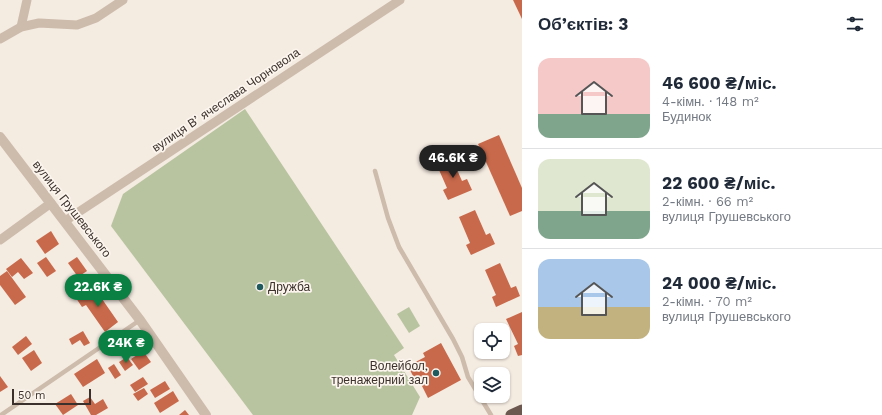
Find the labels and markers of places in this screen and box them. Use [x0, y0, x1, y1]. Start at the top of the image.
pin: 46.6K ₴ [416, 145, 490, 179]
pin: 22.6K ₴ [61, 274, 135, 308]
place label: Дружба [268, 280, 311, 294]
marker: Дружба [255, 282, 265, 292]
pin: 24K ₴ [98, 330, 154, 364]
place label: Волейбол, тренажерний зал [331, 359, 428, 387]
marker: Волейбол, тренажерний зал [431, 368, 441, 378]

